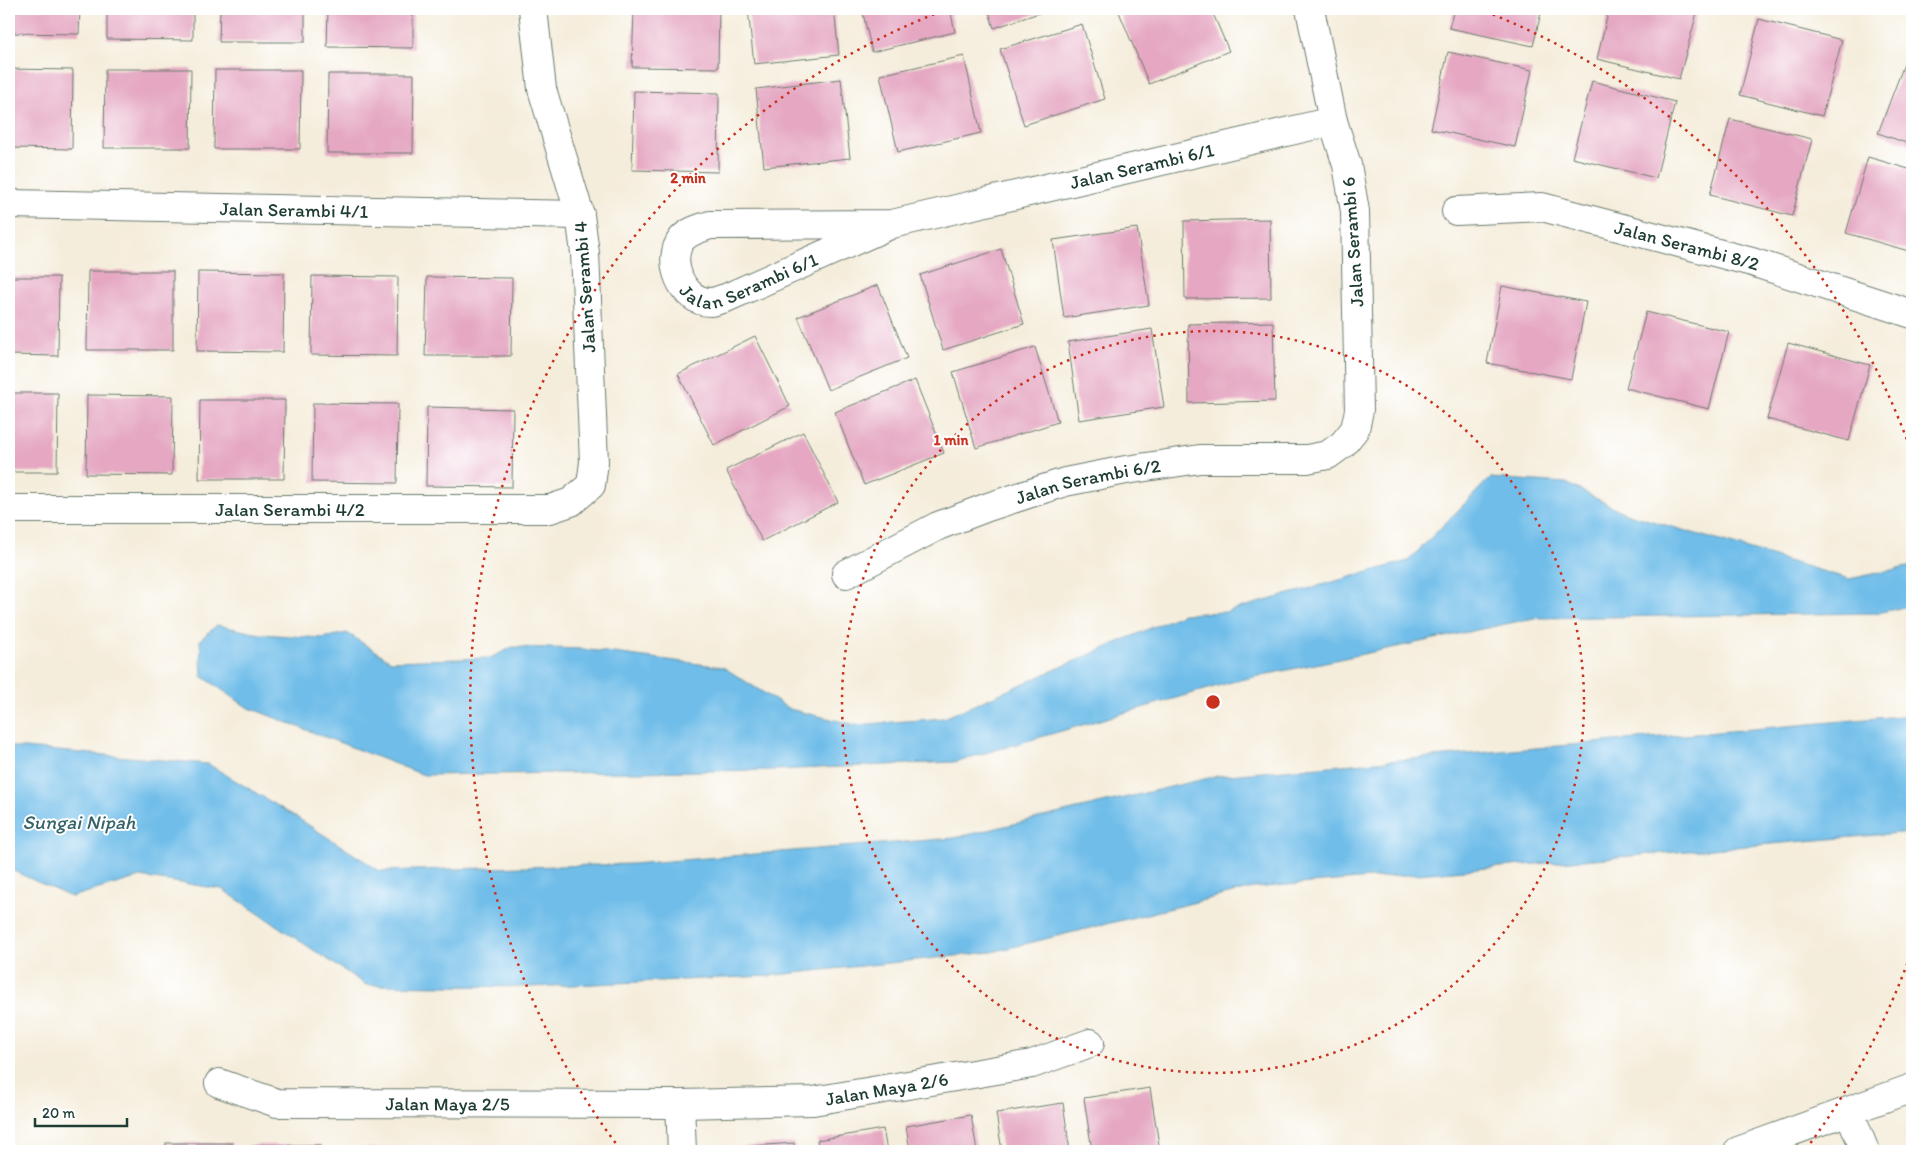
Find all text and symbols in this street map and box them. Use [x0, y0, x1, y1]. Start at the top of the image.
street label: Jalan Serambi 6/1 [1068, 138, 1216, 194]
text: 2 min [670, 169, 707, 187]
street label: Jalan Serambi 6 [1336, 176, 1369, 308]
street label: Jalan Serambi 4/1 [219, 197, 369, 223]
street label: Jalan Serambi 8/2 [1612, 215, 1762, 276]
street label: Jalan Serambi 4 [568, 221, 601, 353]
street label: Jalan Serambi 6/1 [674, 248, 821, 314]
text: 1 min [934, 431, 969, 449]
street label: Jalan Serambi 6/2 [1013, 454, 1162, 509]
street label: Jalan Serambi 4/2 [215, 498, 365, 521]
centre of rings [1204, 693, 1222, 711]
water label: Sungai Nipah [23, 810, 136, 834]
street label: Jalan Maya 2/6 [823, 1067, 950, 1111]
street label: Jalan Maya 2/5 [385, 1092, 510, 1116]
scale bar [35, 1095, 128, 1127]
text: 20 m [42, 1104, 76, 1122]

